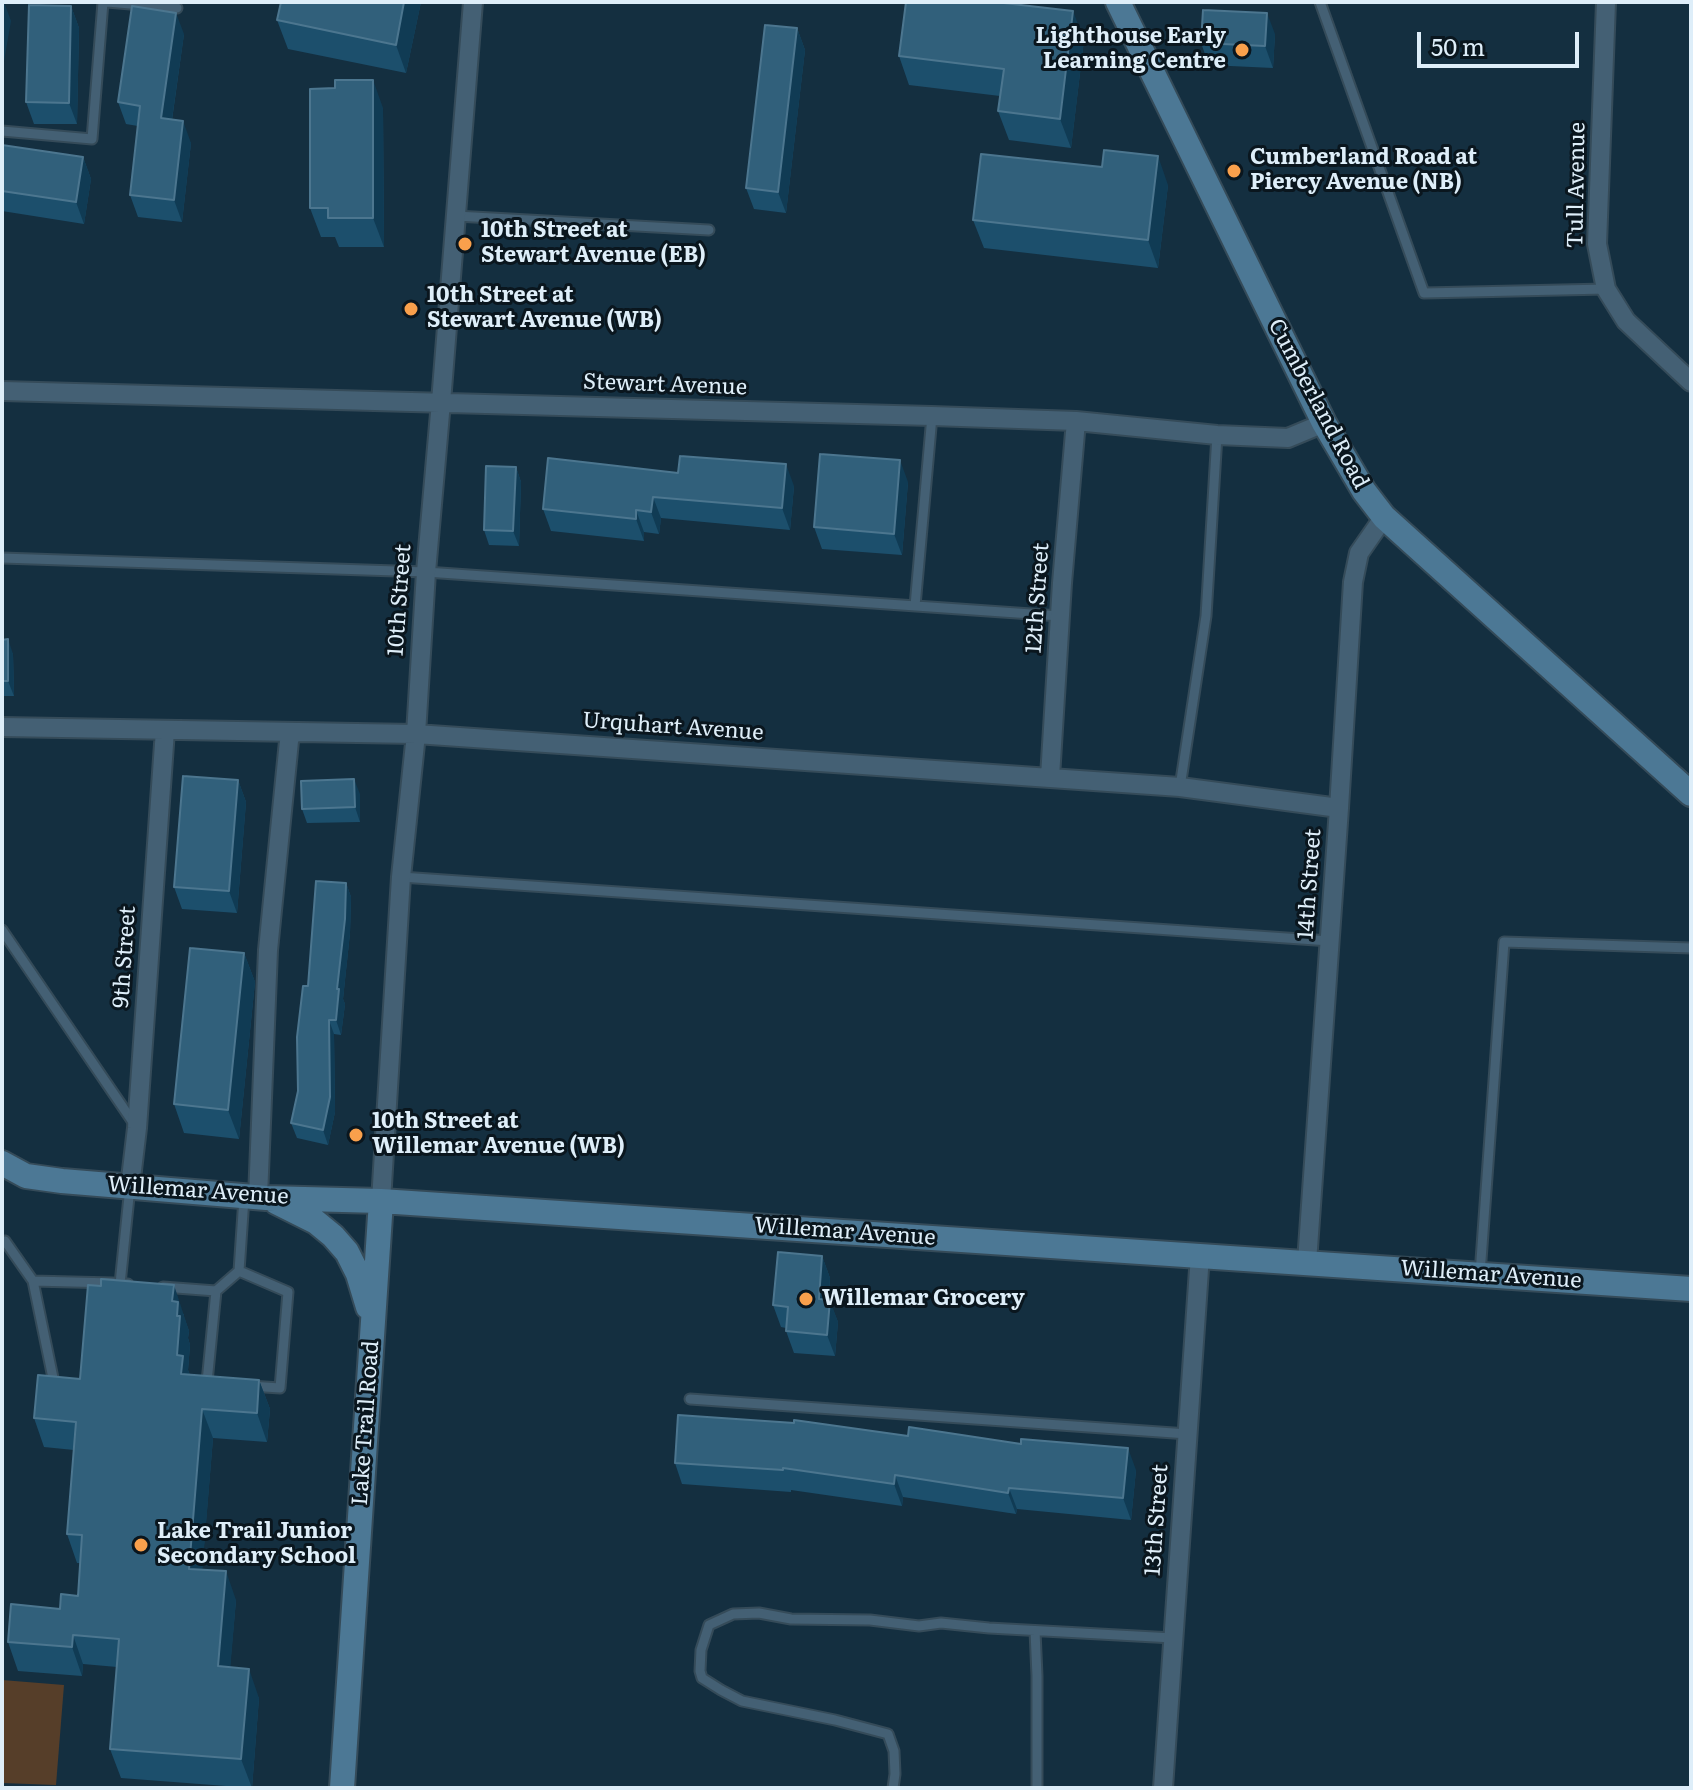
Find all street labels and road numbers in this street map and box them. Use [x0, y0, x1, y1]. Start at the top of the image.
street label: Tull Avenue [1563, 122, 1591, 248]
street label: Cumberland Road [1262, 314, 1374, 494]
street label: Stewart Avenue [582, 369, 748, 401]
street label: 12th Street [1021, 542, 1055, 654]
street label: 10th Street [383, 543, 417, 657]
street label: Urquhart Avenue [581, 707, 765, 747]
street label: 14th Street [1293, 828, 1327, 940]
street label: 9th Street [108, 905, 142, 1009]
street label: Willemar Avenue [106, 1171, 290, 1211]
street label: Willemar Avenue [753, 1212, 937, 1252]
street label: Willemar Avenue [1399, 1255, 1583, 1295]
street label: Lake Trail Road [347, 1340, 385, 1506]
street label: 13th Street [1140, 1463, 1174, 1577]

